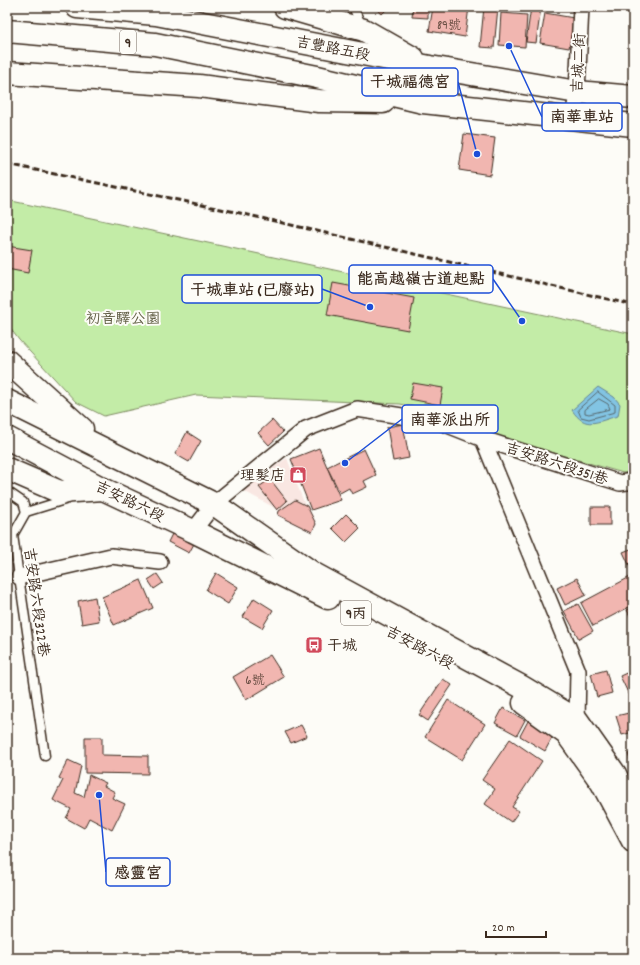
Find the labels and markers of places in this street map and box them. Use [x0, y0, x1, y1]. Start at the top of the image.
callout: 干城福德宮 [362, 68, 458, 96]
callout: 南華車站 [542, 103, 622, 131]
callout: 能高越嶺古道起點 [349, 265, 493, 293]
callout: 干城車站 (已廢站) [182, 275, 322, 303]
callout: 南華派出所 [402, 405, 498, 433]
shop icon: 理髮店 [288, 465, 308, 485]
place label: 理髮店 [240, 466, 285, 488]
bus stop icon: 干城 [304, 635, 324, 655]
place label: 干城 [327, 636, 357, 658]
callout: 感靈宮 [106, 858, 170, 886]

